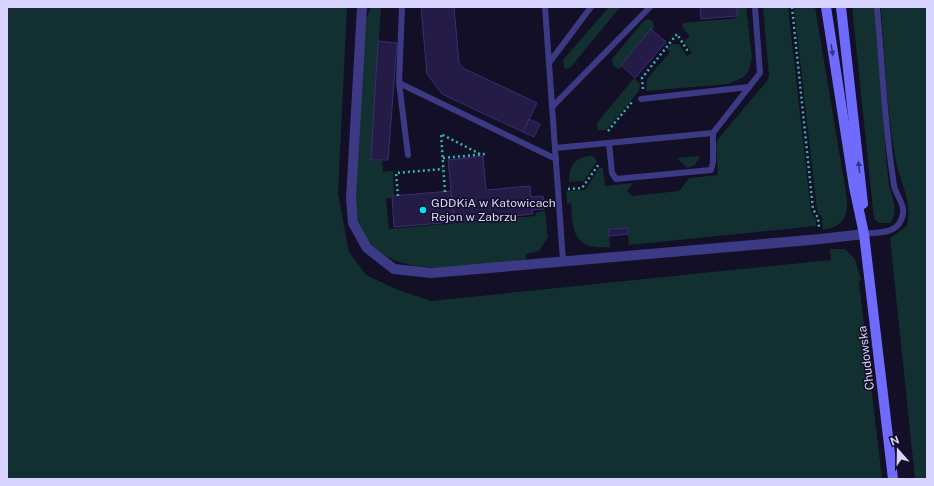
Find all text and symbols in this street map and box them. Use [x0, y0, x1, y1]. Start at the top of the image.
one-way arrow [830, 44, 836, 56]
one-way arrow [856, 161, 862, 173]
place label: GDDKiA w Katowicach Rejon w Zabrzu [431, 196, 556, 224]
marker: GDDKiA w Katowicach Rejon w Zabrzu [418, 205, 428, 215]
street label: Chudowska [855, 325, 877, 391]
north arrow [878, 430, 918, 470]
text: N [888, 433, 901, 448]

